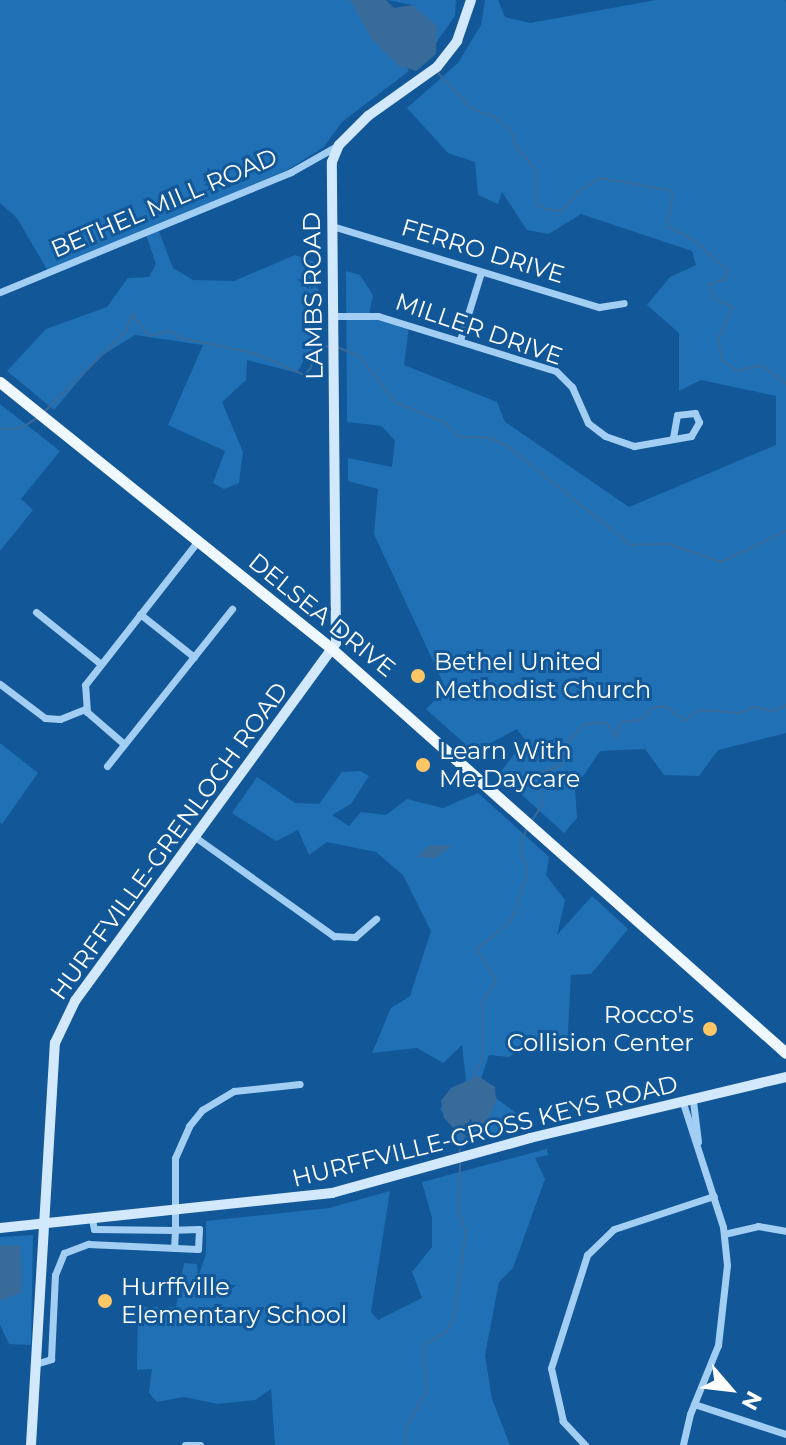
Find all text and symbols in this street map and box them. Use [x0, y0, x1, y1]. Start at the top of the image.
street label: BETHEL MILL ROAD [47, 142, 281, 264]
street label: LAMBS ROAD [297, 212, 329, 380]
street label: FERRO DRIVE [398, 213, 568, 289]
street label: MILLER DRIVE [392, 287, 566, 371]
street label: DELSEA DRIVE [243, 547, 401, 683]
place label: Bethel United Methodist Church [434, 648, 651, 704]
marker: Bethel United Methodist Church [409, 667, 427, 685]
street label: HURFFVILLE-GRENLOCH ROAD [44, 677, 294, 1005]
place label: Learn With Me Daycare [439, 737, 580, 793]
marker: Learn With Me Daycare [414, 756, 432, 774]
place label: Rocco's Collision Center [507, 1001, 694, 1057]
marker: Rocco's Collision Center [701, 1020, 719, 1038]
street label: HURFFVILLE-CROSS KEYS ROAD [289, 1069, 681, 1193]
place label: Hurffville Elementary School [121, 1273, 347, 1329]
marker: Hurffville Elementary School [96, 1292, 114, 1310]
north arrow [690, 1349, 770, 1429]
text: N [736, 1386, 768, 1415]

